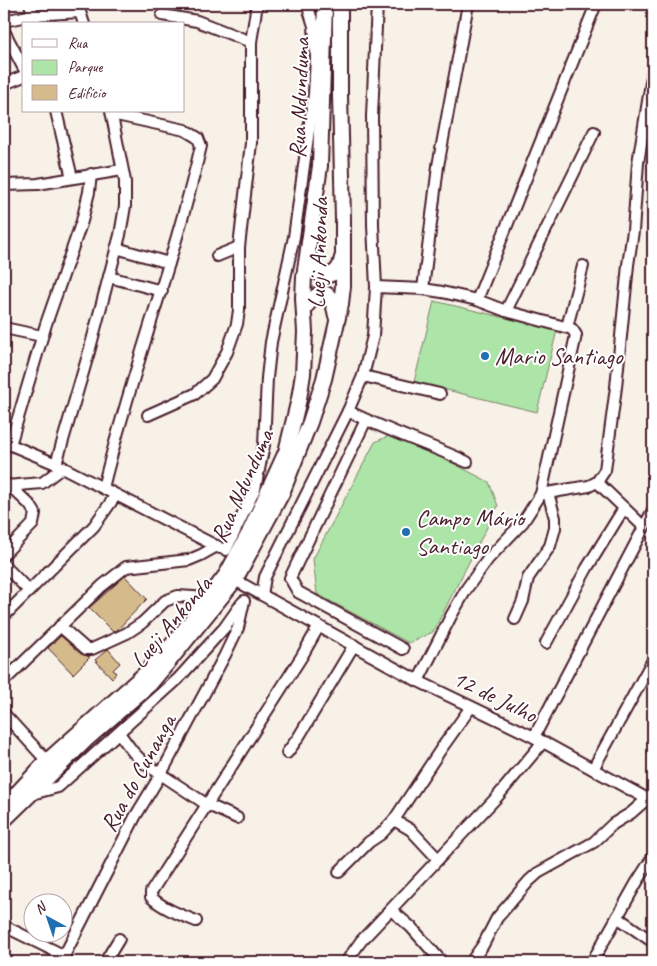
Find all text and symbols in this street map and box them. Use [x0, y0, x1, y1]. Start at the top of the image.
legend [22, 22, 185, 112]
text: Rua [68, 34, 88, 53]
street label: Rua Ndunduma [282, 36, 316, 159]
text: Parque [68, 58, 104, 77]
text: Edifício [68, 84, 107, 103]
street label: Lueji Ankonda [301, 196, 335, 309]
place label: Mario Santiago [495, 341, 624, 371]
marker: Mario Santiago [479, 350, 491, 362]
street label: Rua Ndunduma [204, 424, 281, 547]
place label: Campo Mário Santiago [416, 503, 527, 561]
marker: Campo Mário Santiago [400, 526, 412, 538]
street label: Lueji Ankonda [124, 569, 219, 674]
street label: 12 de Julho [448, 663, 543, 730]
street label: Rua do Cunanga [93, 707, 184, 837]
north arrow [22, 894, 72, 944]
text: N [31, 898, 51, 918]

